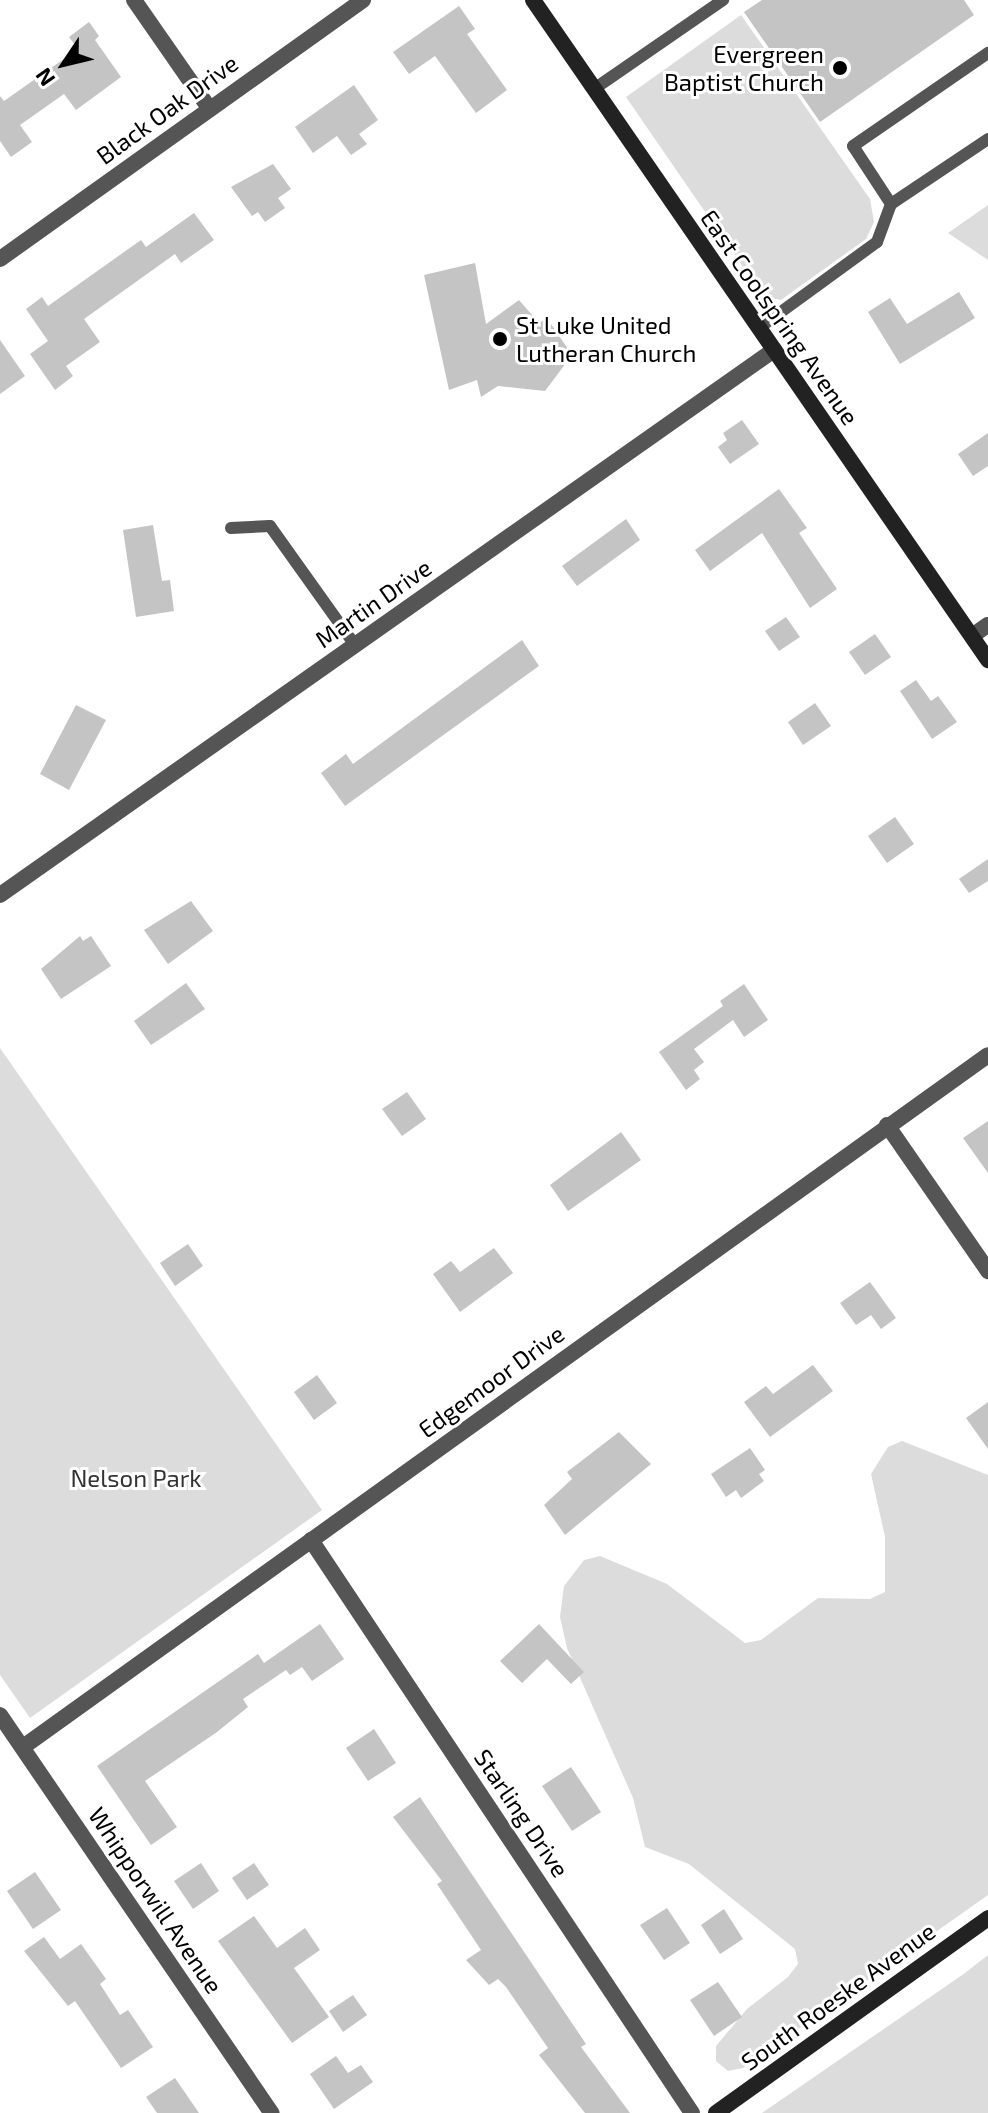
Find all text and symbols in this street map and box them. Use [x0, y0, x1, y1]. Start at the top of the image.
north arrow [24, 24, 104, 104]
place label: Evergreen Baptist Church [664, 40, 824, 96]
street label: Black Oak Drive [90, 48, 244, 170]
marker: Evergreen Baptist Church [831, 59, 849, 77]
text: N [29, 64, 60, 92]
street label: East Coolspring Avenue [695, 204, 865, 430]
place label: St Luke United Lutheran Church [516, 311, 696, 367]
marker: St Luke United Lutheran Church [491, 330, 509, 348]
street label: Martin Drive [309, 552, 437, 654]
street label: Edgemoor Drive [412, 1318, 570, 1444]
park label: Nelson Park [70, 1464, 202, 1492]
street label: Starling Drive [469, 1744, 575, 1882]
street label: Whipporwill Avenue [83, 1801, 229, 1999]
street label: South Roeske Avenue [735, 1916, 941, 2076]

